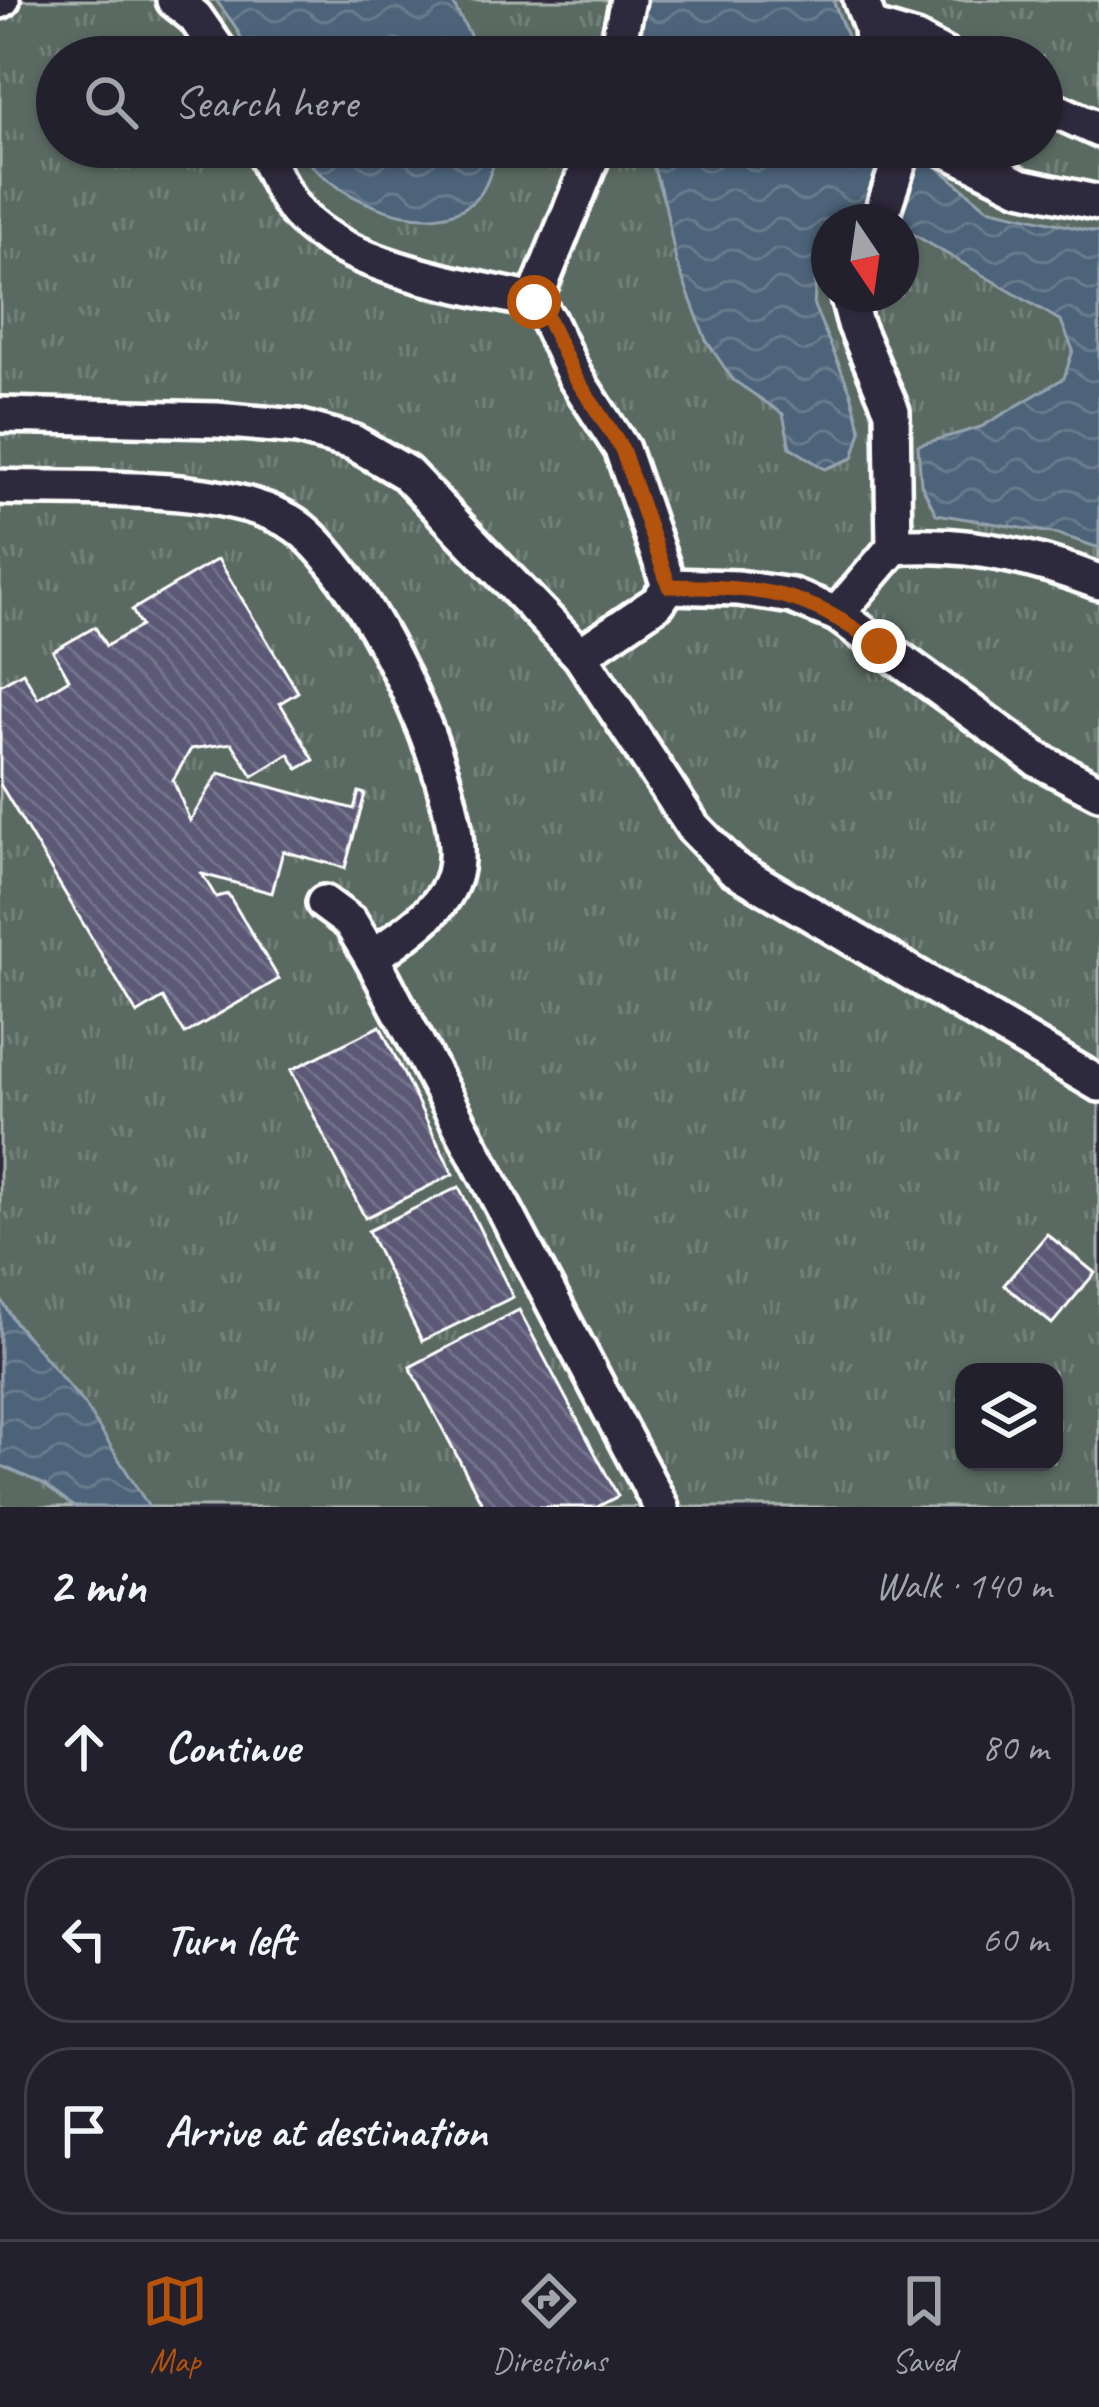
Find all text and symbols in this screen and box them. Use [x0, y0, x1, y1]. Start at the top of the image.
search box [36, 36, 1063, 168]
icon: search [78, 69, 144, 135]
text: Search here [174, 74, 357, 131]
north arrow [811, 204, 919, 312]
route start [507, 275, 561, 329]
route end [852, 619, 906, 673]
map controls [955, 1363, 1063, 1471]
button: layers [955, 1363, 1063, 1471]
text: 2 min [48, 1553, 146, 1617]
text: Walk · 140 m [875, 1561, 1051, 1610]
icon: ahead [51, 1714, 117, 1780]
text: Continue [165, 1719, 299, 1776]
text: 80 m [982, 1723, 1048, 1772]
icon: left [51, 1906, 117, 1972]
text: Turn left [165, 1911, 295, 1968]
text: 60 m [982, 1915, 1048, 1964]
icon: arrive [51, 2098, 117, 2164]
text: Arrive at destination [165, 2103, 487, 2160]
tab: Map [142, 2268, 208, 2382]
tab: Directions [492, 2268, 607, 2382]
tab: Saved [891, 2268, 957, 2382]

